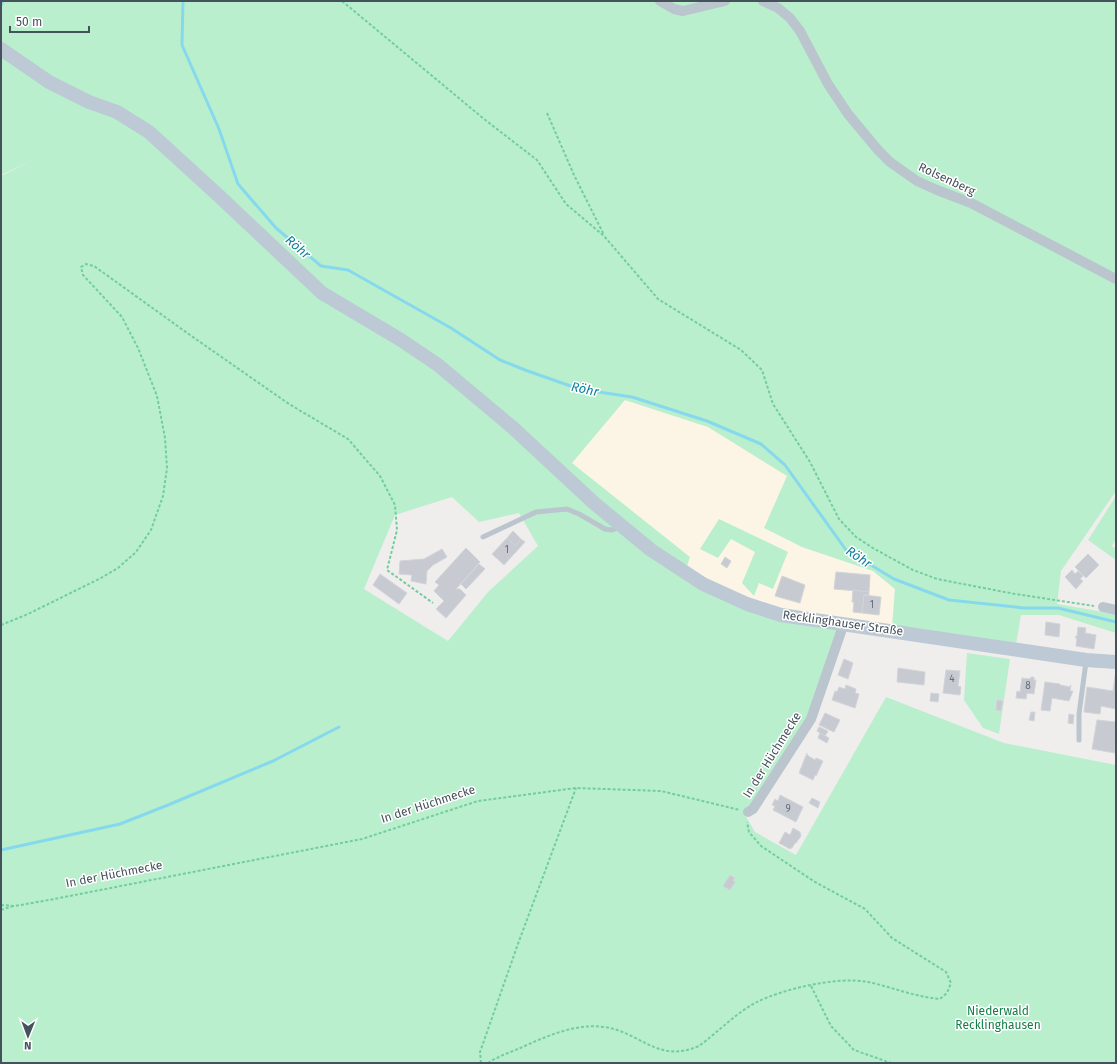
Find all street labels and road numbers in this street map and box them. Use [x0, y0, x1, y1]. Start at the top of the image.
street label: Rolsenberg [916, 160, 978, 199]
street label: Recklinghauser Straße [782, 608, 904, 638]
street label: In der Hüchmecke [740, 710, 804, 800]
street label: In der Hüchmecke [379, 782, 477, 826]
street label: In der Hüchmecke [64, 858, 164, 890]

